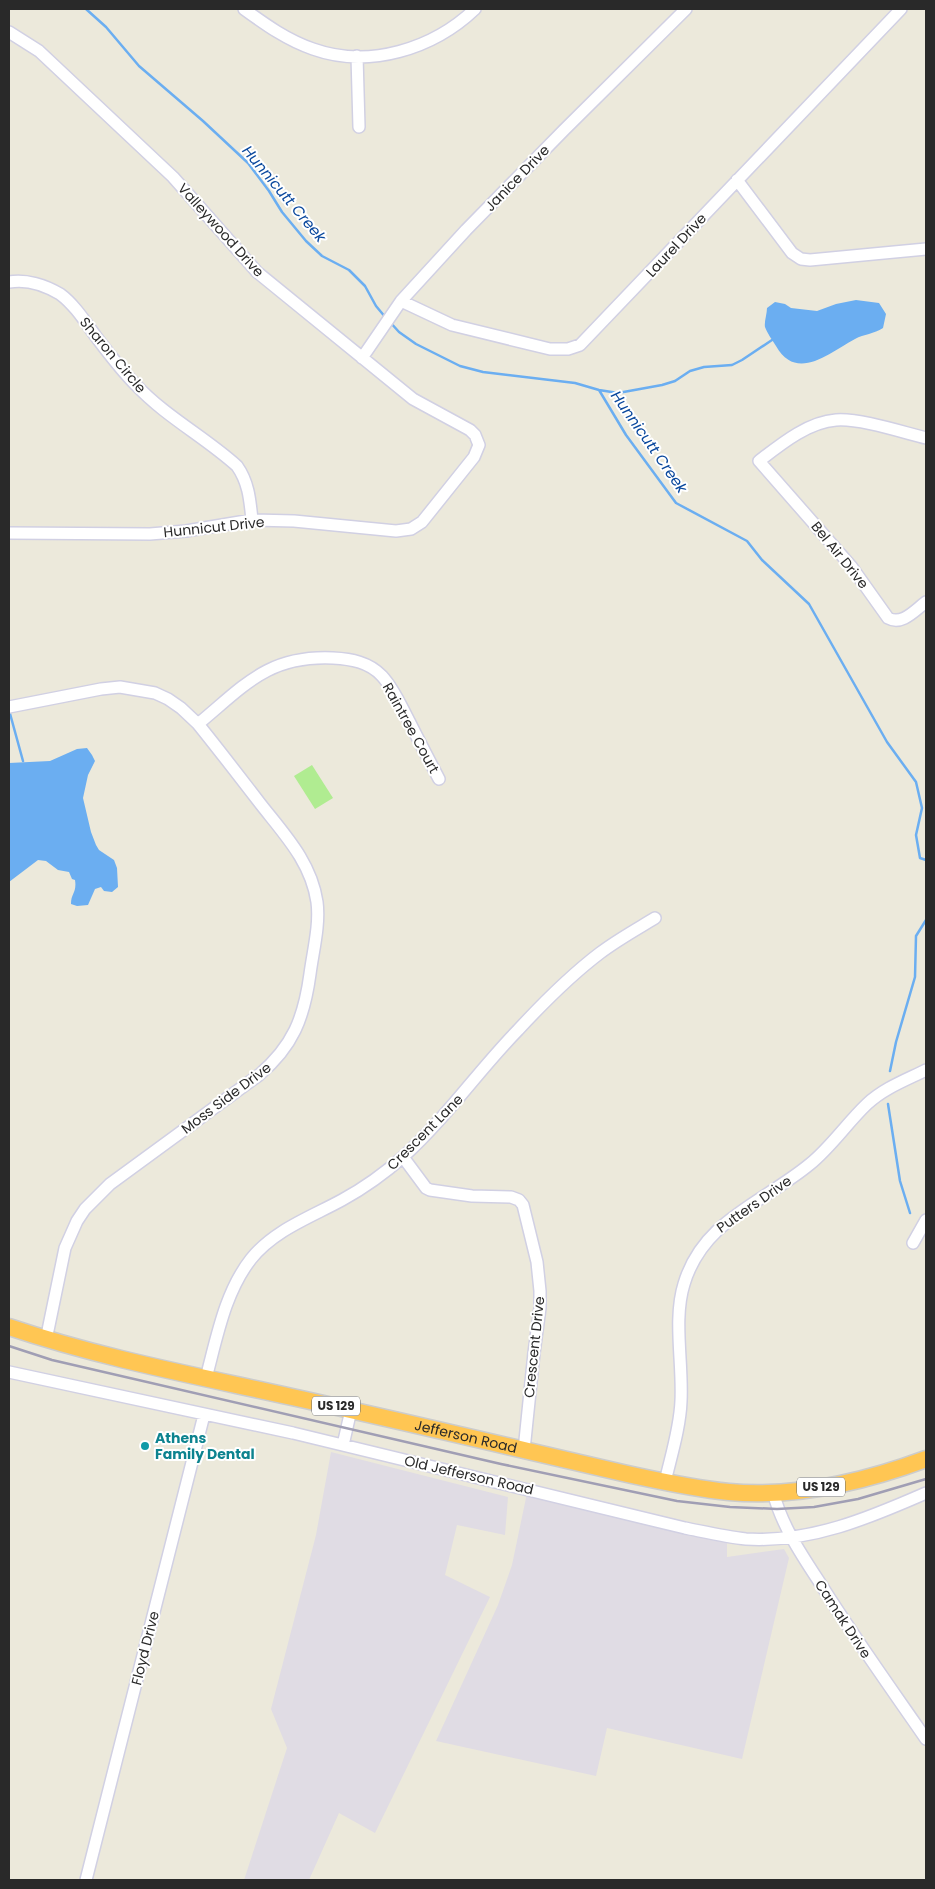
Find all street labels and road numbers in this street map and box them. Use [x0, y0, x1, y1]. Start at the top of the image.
street label: Janice Drive [480, 140, 554, 216]
street label: Valleywood Drive [173, 179, 269, 282]
street label: Laurel Drive [641, 208, 711, 281]
street label: Sharon Circle [75, 313, 151, 398]
street label: Hunnicut Drive [163, 512, 266, 542]
street label: Bel Air Drive [807, 517, 874, 593]
street label: Raintree Court [378, 679, 444, 777]
street label: Moss Side Drive [177, 1057, 275, 1138]
street label: Crescent Lane [383, 1089, 468, 1174]
street label: Putters Drive [713, 1171, 796, 1237]
street label: Crescent Drive [519, 1295, 549, 1399]
road number: US 129 [312, 1396, 360, 1415]
street label: Jefferson Road [413, 1415, 519, 1458]
street label: Old Jefferson Road [402, 1450, 536, 1500]
road number: US 129 [797, 1478, 845, 1496]
street label: Camak Drive [810, 1576, 876, 1663]
street label: Floyd Drive [126, 1609, 164, 1687]

